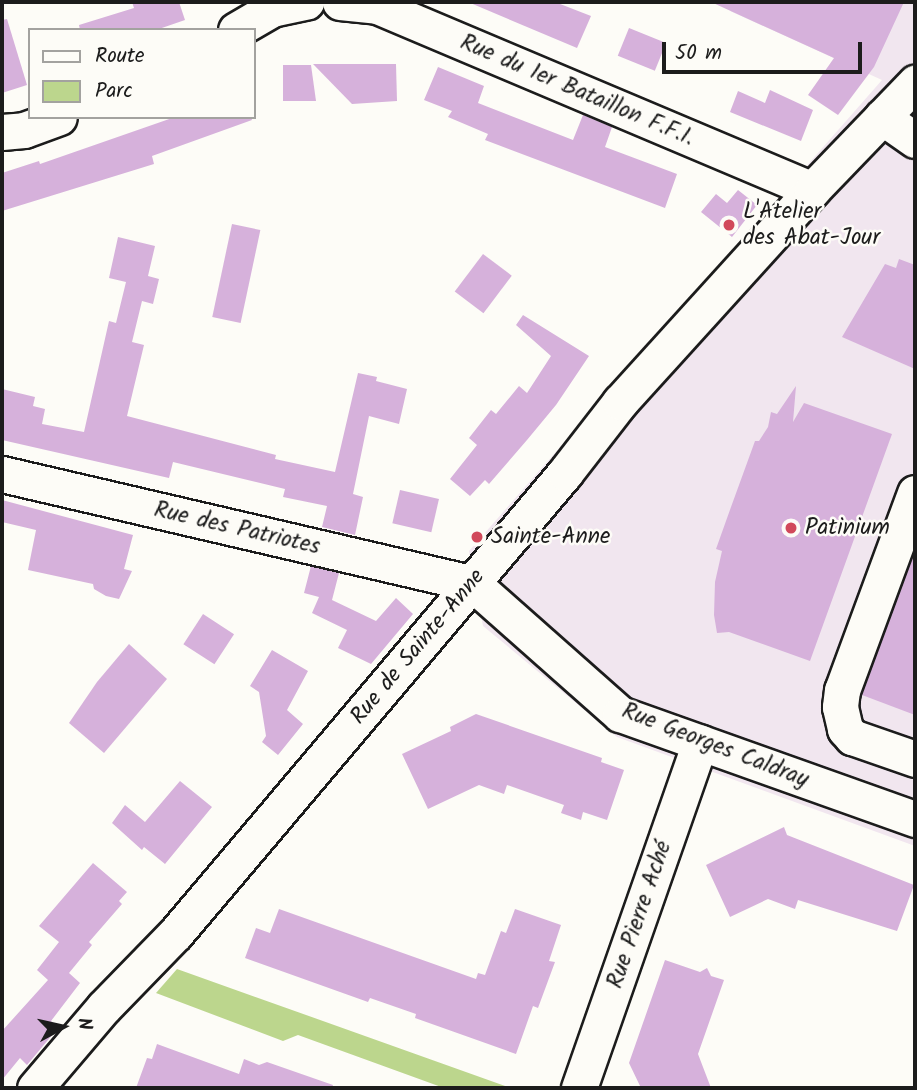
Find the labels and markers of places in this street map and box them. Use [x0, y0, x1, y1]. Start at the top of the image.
place label: L'Atelier des Abat-Jour [743, 198, 880, 252]
marker: L'Atelier des Abat-Jour [721, 217, 737, 233]
place label: Patinium [805, 514, 890, 542]
marker: Patinium [783, 520, 799, 536]
place label: Sainte-Anne [491, 523, 610, 551]
marker: Sainte-Anne [469, 529, 485, 545]

